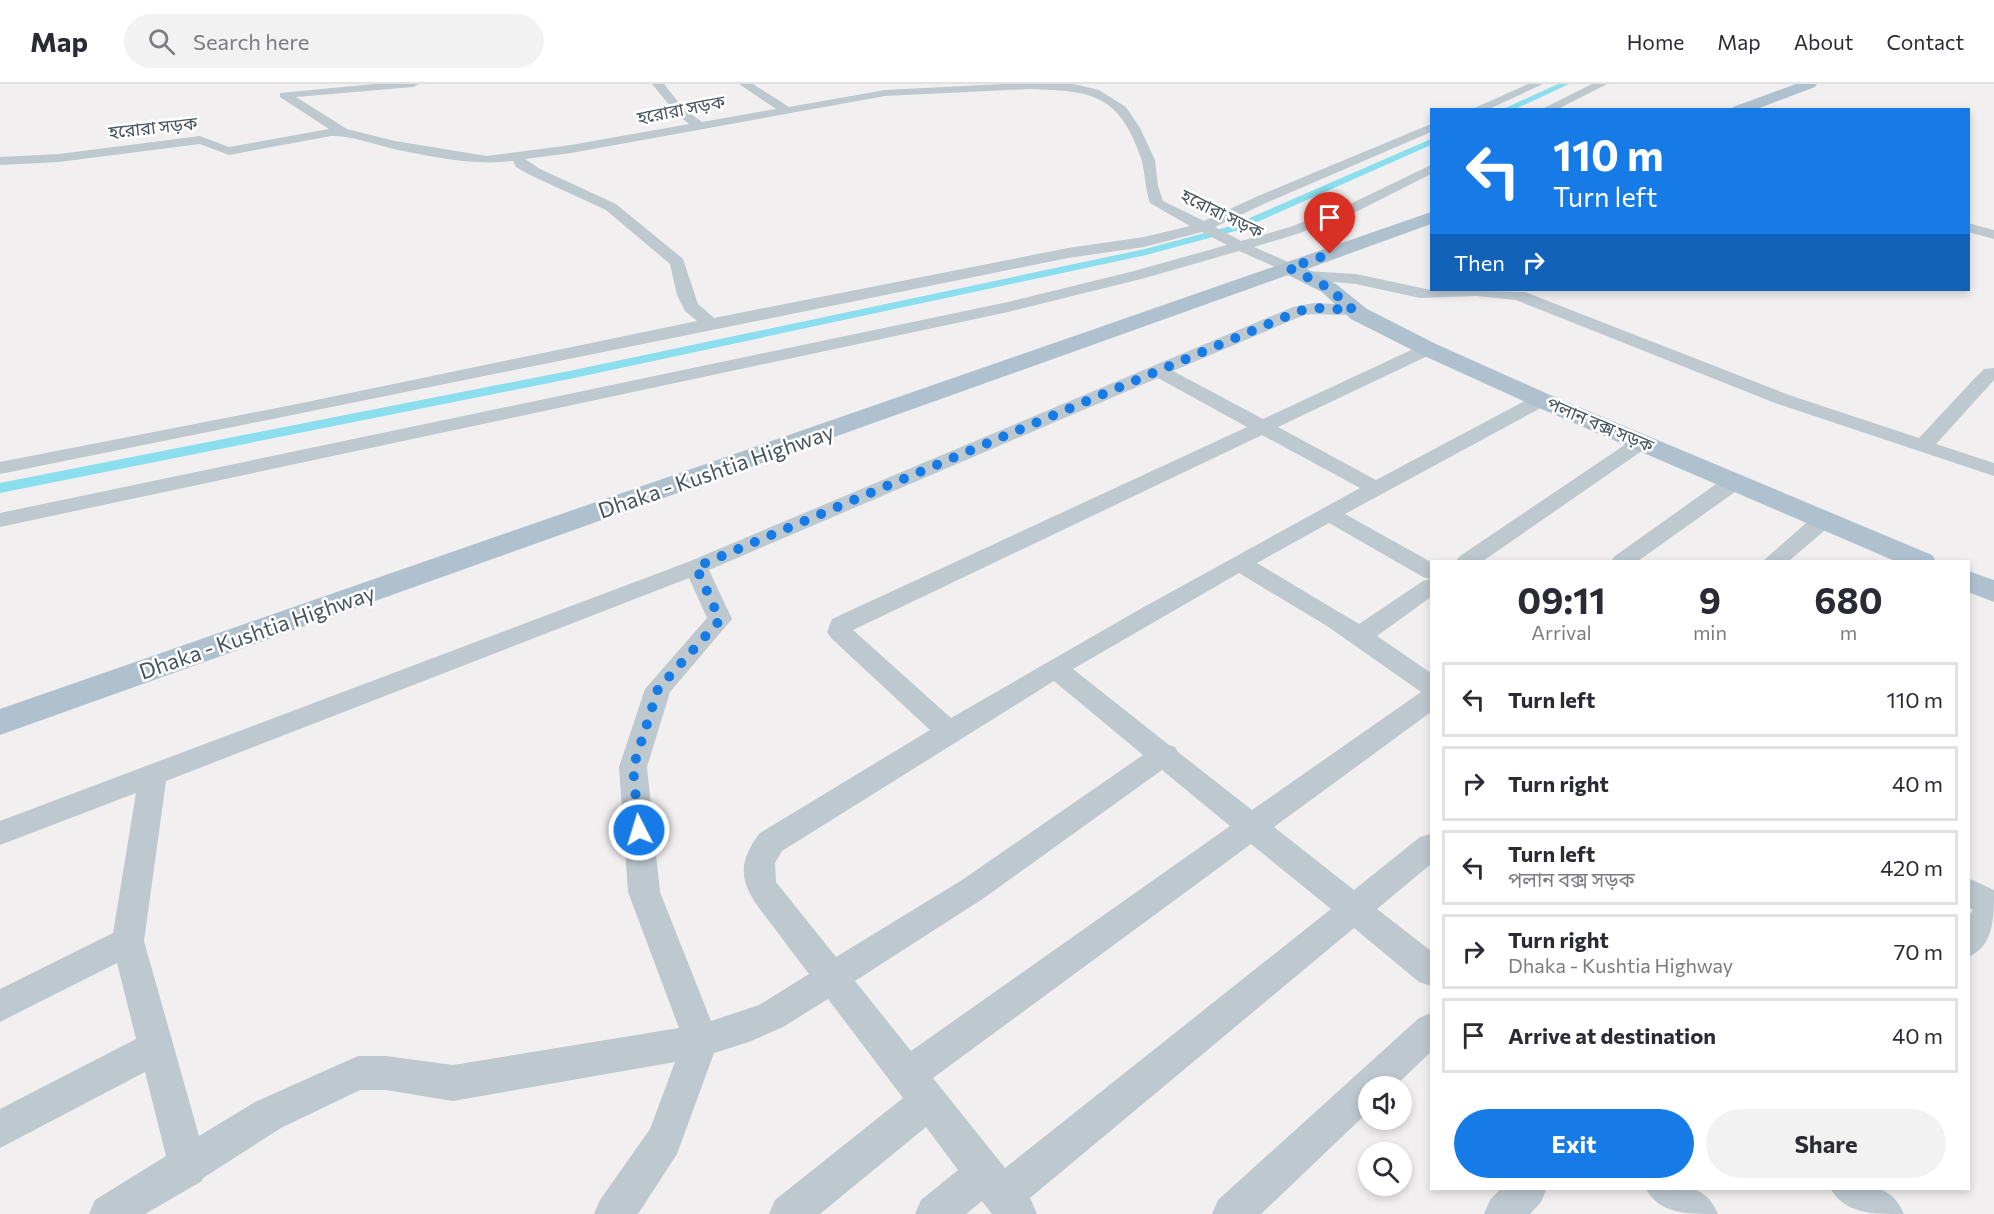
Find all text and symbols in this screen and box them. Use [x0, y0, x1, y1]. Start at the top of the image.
search box [124, 14, 544, 68]
text: Map [30, 24, 88, 58]
icon: search [145, 25, 178, 58]
text: Search here [193, 28, 309, 55]
text: Home [1627, 29, 1684, 54]
text: Map [1717, 29, 1761, 54]
text: About [1794, 29, 1853, 54]
text: Contact [1886, 29, 1964, 54]
street label: হরোরা সড়ক [634, 90, 727, 129]
street label: হরোরা সড়ক [106, 111, 199, 143]
text: 110 m [1553, 128, 1664, 180]
icon: left [1454, 132, 1532, 210]
text: Turn left [1553, 180, 1657, 213]
street label: হরোরা সড়ক [1177, 183, 1268, 243]
pin [1304, 192, 1355, 254]
icon: arrive [1313, 201, 1346, 234]
icon: right [1517, 246, 1550, 279]
text: Then [1454, 249, 1505, 276]
street label: পলান বক্স সড়ক [1544, 392, 1658, 457]
street label: Dhaka - Kushtia Highway [594, 417, 837, 524]
text: 09:11 [1517, 577, 1606, 621]
text: 9 [1699, 577, 1721, 621]
text: 680 [1814, 577, 1883, 621]
street label: Dhaka - Kushtia Highway [135, 578, 378, 685]
text: Arrival [1531, 620, 1592, 644]
text: min [1693, 620, 1727, 644]
text: m [1840, 620, 1857, 644]
icon: left [1457, 683, 1490, 716]
text: Turn left [1508, 686, 1595, 713]
text: 110 m [1886, 686, 1943, 713]
icon: right [1457, 767, 1490, 800]
text: Turn right [1508, 770, 1609, 797]
text: 40 m [1892, 770, 1943, 797]
position arrow [607, 798, 671, 862]
text: Turn left [1508, 840, 1595, 867]
icon: left [1457, 851, 1490, 884]
text: 420 m [1880, 854, 1943, 881]
text: পলান বক্স সড়ক [1508, 867, 1635, 891]
text: Turn right [1508, 926, 1609, 953]
icon: right [1457, 935, 1490, 968]
text: 70 m [1894, 938, 1943, 965]
text: Dhaka - Kushtia Highway [1508, 953, 1733, 977]
icon: arrive [1457, 1019, 1490, 1052]
text: Arrive at destination [1508, 1022, 1716, 1049]
text: 40 m [1892, 1022, 1943, 1049]
map controls [1358, 1076, 1412, 1196]
button: sound [1358, 1076, 1412, 1130]
button: Exit [1454, 1109, 1694, 1178]
button: Share [1706, 1109, 1946, 1178]
button: search [1358, 1142, 1412, 1196]

